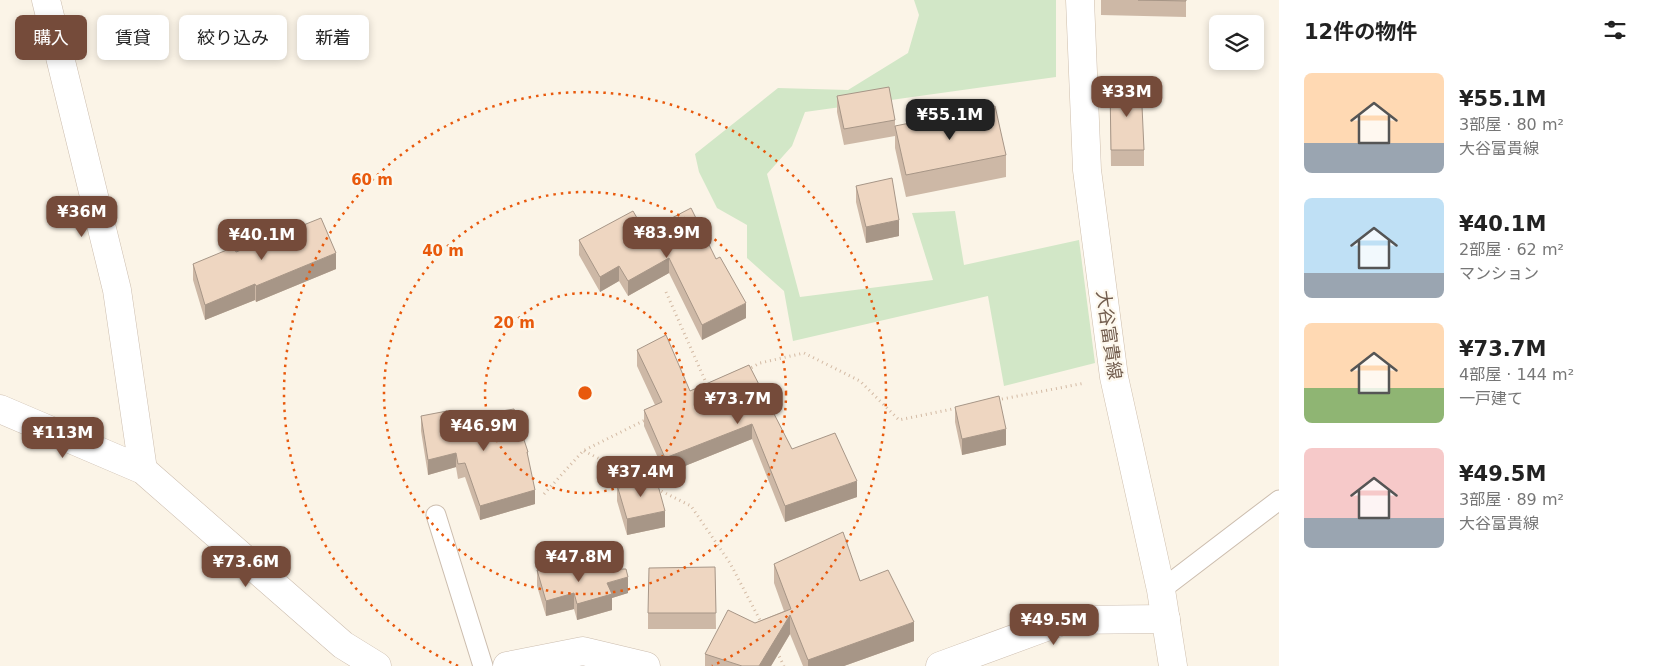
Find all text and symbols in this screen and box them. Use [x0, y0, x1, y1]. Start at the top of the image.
chip: 購入 [15, 15, 87, 60]
chip: 賃貸 [97, 15, 169, 60]
chip: 絞り込み [179, 15, 287, 60]
chip: 新着 [297, 15, 369, 60]
map controls [1209, 15, 1264, 70]
button: layers [1209, 15, 1264, 70]
icon: filters [1601, 16, 1629, 44]
text: 12件の物件 [1304, 20, 1417, 44]
pin: ¥33M [1097, 76, 1157, 118]
text: ¥33M [1102, 82, 1152, 101]
text: ¥55.1M [1459, 87, 1546, 111]
icon: home [1344, 93, 1404, 153]
pin: ¥55.1M [909, 98, 991, 141]
text: ¥55.1M [917, 105, 983, 124]
text: 3部屋 · 80 m² [1459, 115, 1564, 134]
text: 大谷富貴線 [1459, 139, 1539, 158]
text: 60 m [351, 171, 393, 189]
pin: ¥36M [52, 196, 112, 238]
text: ¥36M [57, 202, 107, 221]
text: ¥40.1M [1459, 212, 1546, 236]
pin: ¥83.9M [626, 216, 708, 259]
pin: ¥40.1M [221, 218, 303, 261]
icon: home [1344, 218, 1404, 278]
text: ¥83.9M [634, 223, 700, 242]
text: ¥40.1M [229, 225, 295, 244]
text: 2部屋 · 62 m² [1459, 240, 1564, 259]
text: 40 m [422, 242, 464, 260]
text: マンション [1459, 264, 1539, 283]
street label: 大谷富貴線 [1093, 289, 1126, 381]
text: 20 m [493, 314, 535, 332]
text: ¥73.7M [1459, 337, 1546, 361]
icon: home [1344, 343, 1404, 403]
text: 4部屋 · 144 m² [1459, 365, 1574, 384]
pin: ¥73.7M [697, 382, 779, 425]
centre of rings [576, 384, 594, 402]
text: ¥73.7M [705, 389, 771, 408]
text: 一戸建て [1459, 389, 1523, 408]
pin: ¥46.9M [443, 410, 525, 452]
pin: ¥113M [28, 416, 98, 459]
text: ¥46.9M [451, 416, 517, 435]
text: ¥113M [33, 423, 93, 442]
pin: ¥37.4M [600, 456, 682, 498]
text: ¥37.4M [608, 462, 674, 481]
text: ¥49.5M [1459, 462, 1546, 486]
icon: home [1344, 468, 1404, 528]
text: 3部屋 · 89 m² [1459, 490, 1564, 509]
text: 大谷富貴線 [1459, 514, 1539, 533]
pin: ¥47.8M [538, 540, 620, 583]
pin: ¥73.6M [205, 546, 287, 588]
text: ¥47.8M [546, 547, 612, 566]
text: ¥73.6M [213, 552, 279, 571]
pin: ¥49.5M [1013, 604, 1095, 646]
text: ¥49.5M [1021, 610, 1087, 629]

